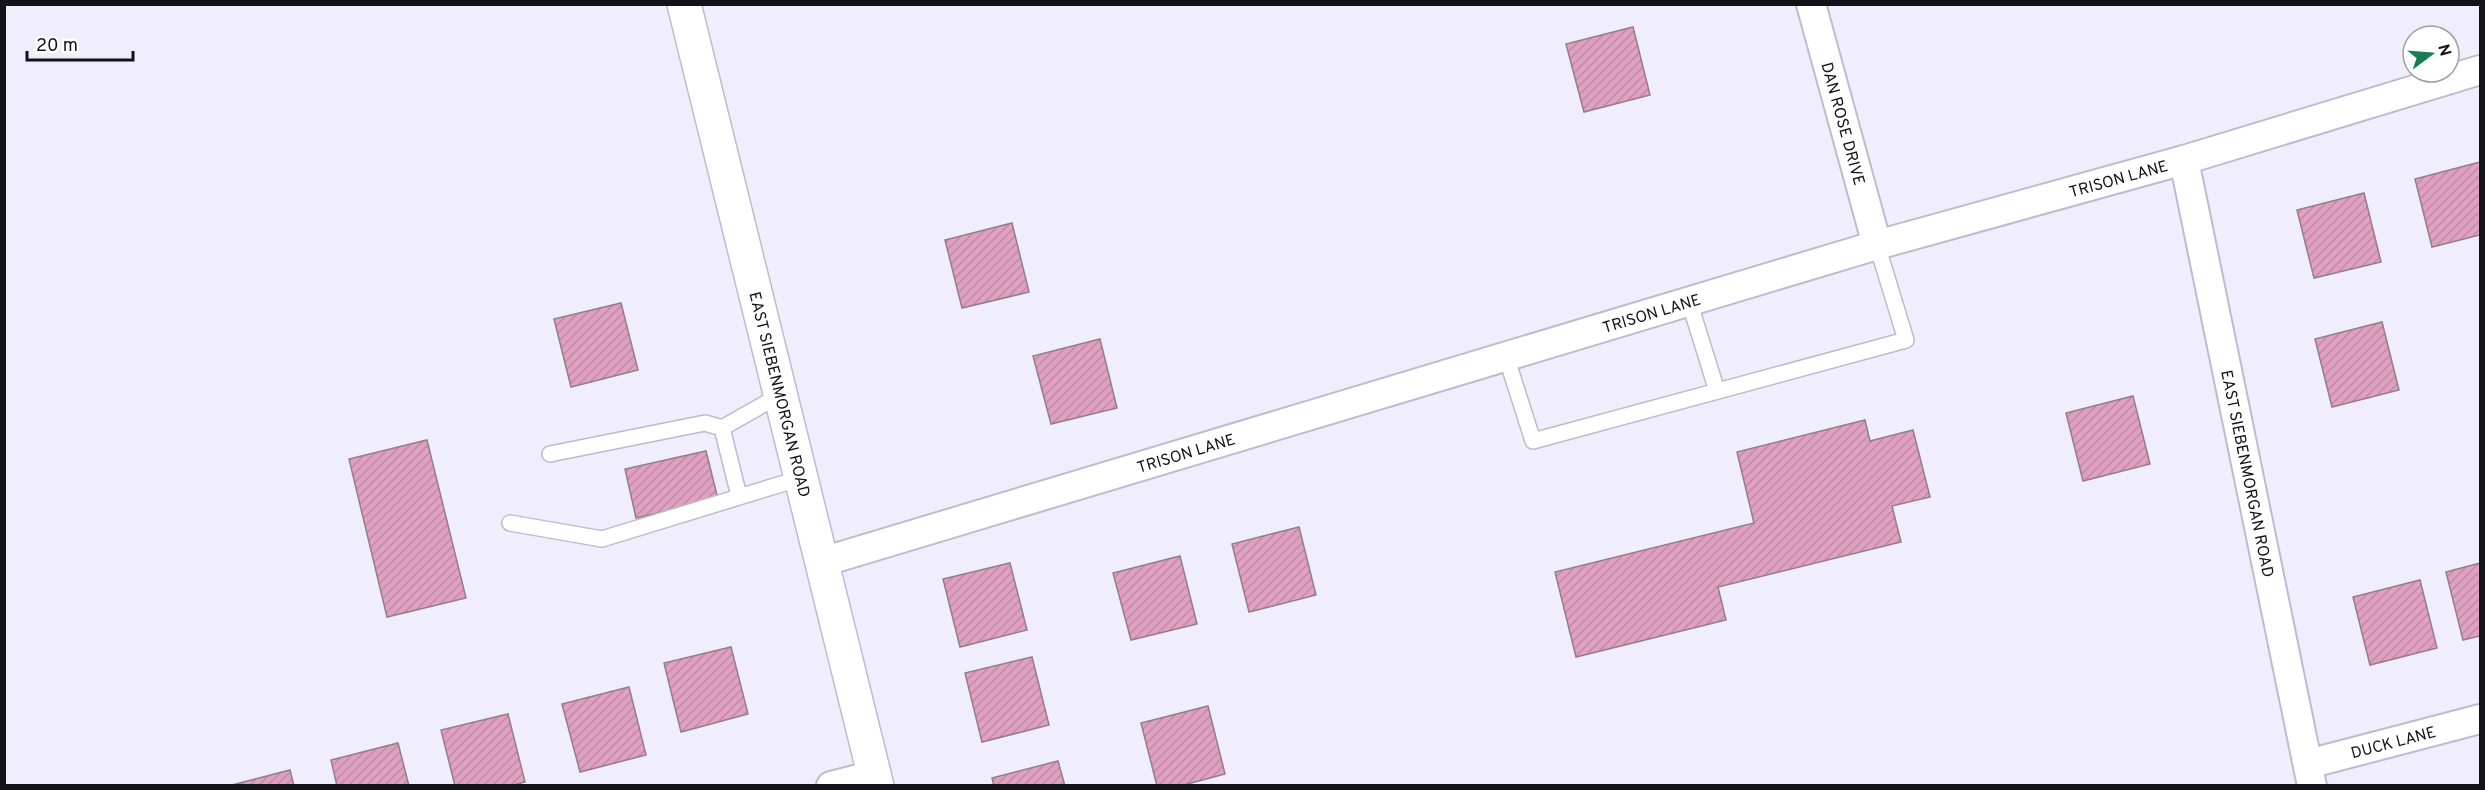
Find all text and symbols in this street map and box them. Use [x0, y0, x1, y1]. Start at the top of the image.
scale bar [27, 24, 134, 62]
north arrow [2401, 24, 2461, 84]
text: 20 m [36, 35, 78, 58]
text: N [2432, 42, 2455, 59]
street label: DAN ROSE DRIVE [1815, 60, 1868, 188]
street label: TRISON LANE [2067, 157, 2170, 203]
street label: EAST SIEBENMORGAN ROAD [743, 290, 813, 500]
street label: TRISON LANE [1601, 291, 1703, 339]
street label: EAST SIEBENMORGAN ROAD [2215, 369, 2277, 579]
street label: TRISON LANE [1135, 430, 1238, 479]
street label: DUCK LANE [2349, 723, 2438, 764]

